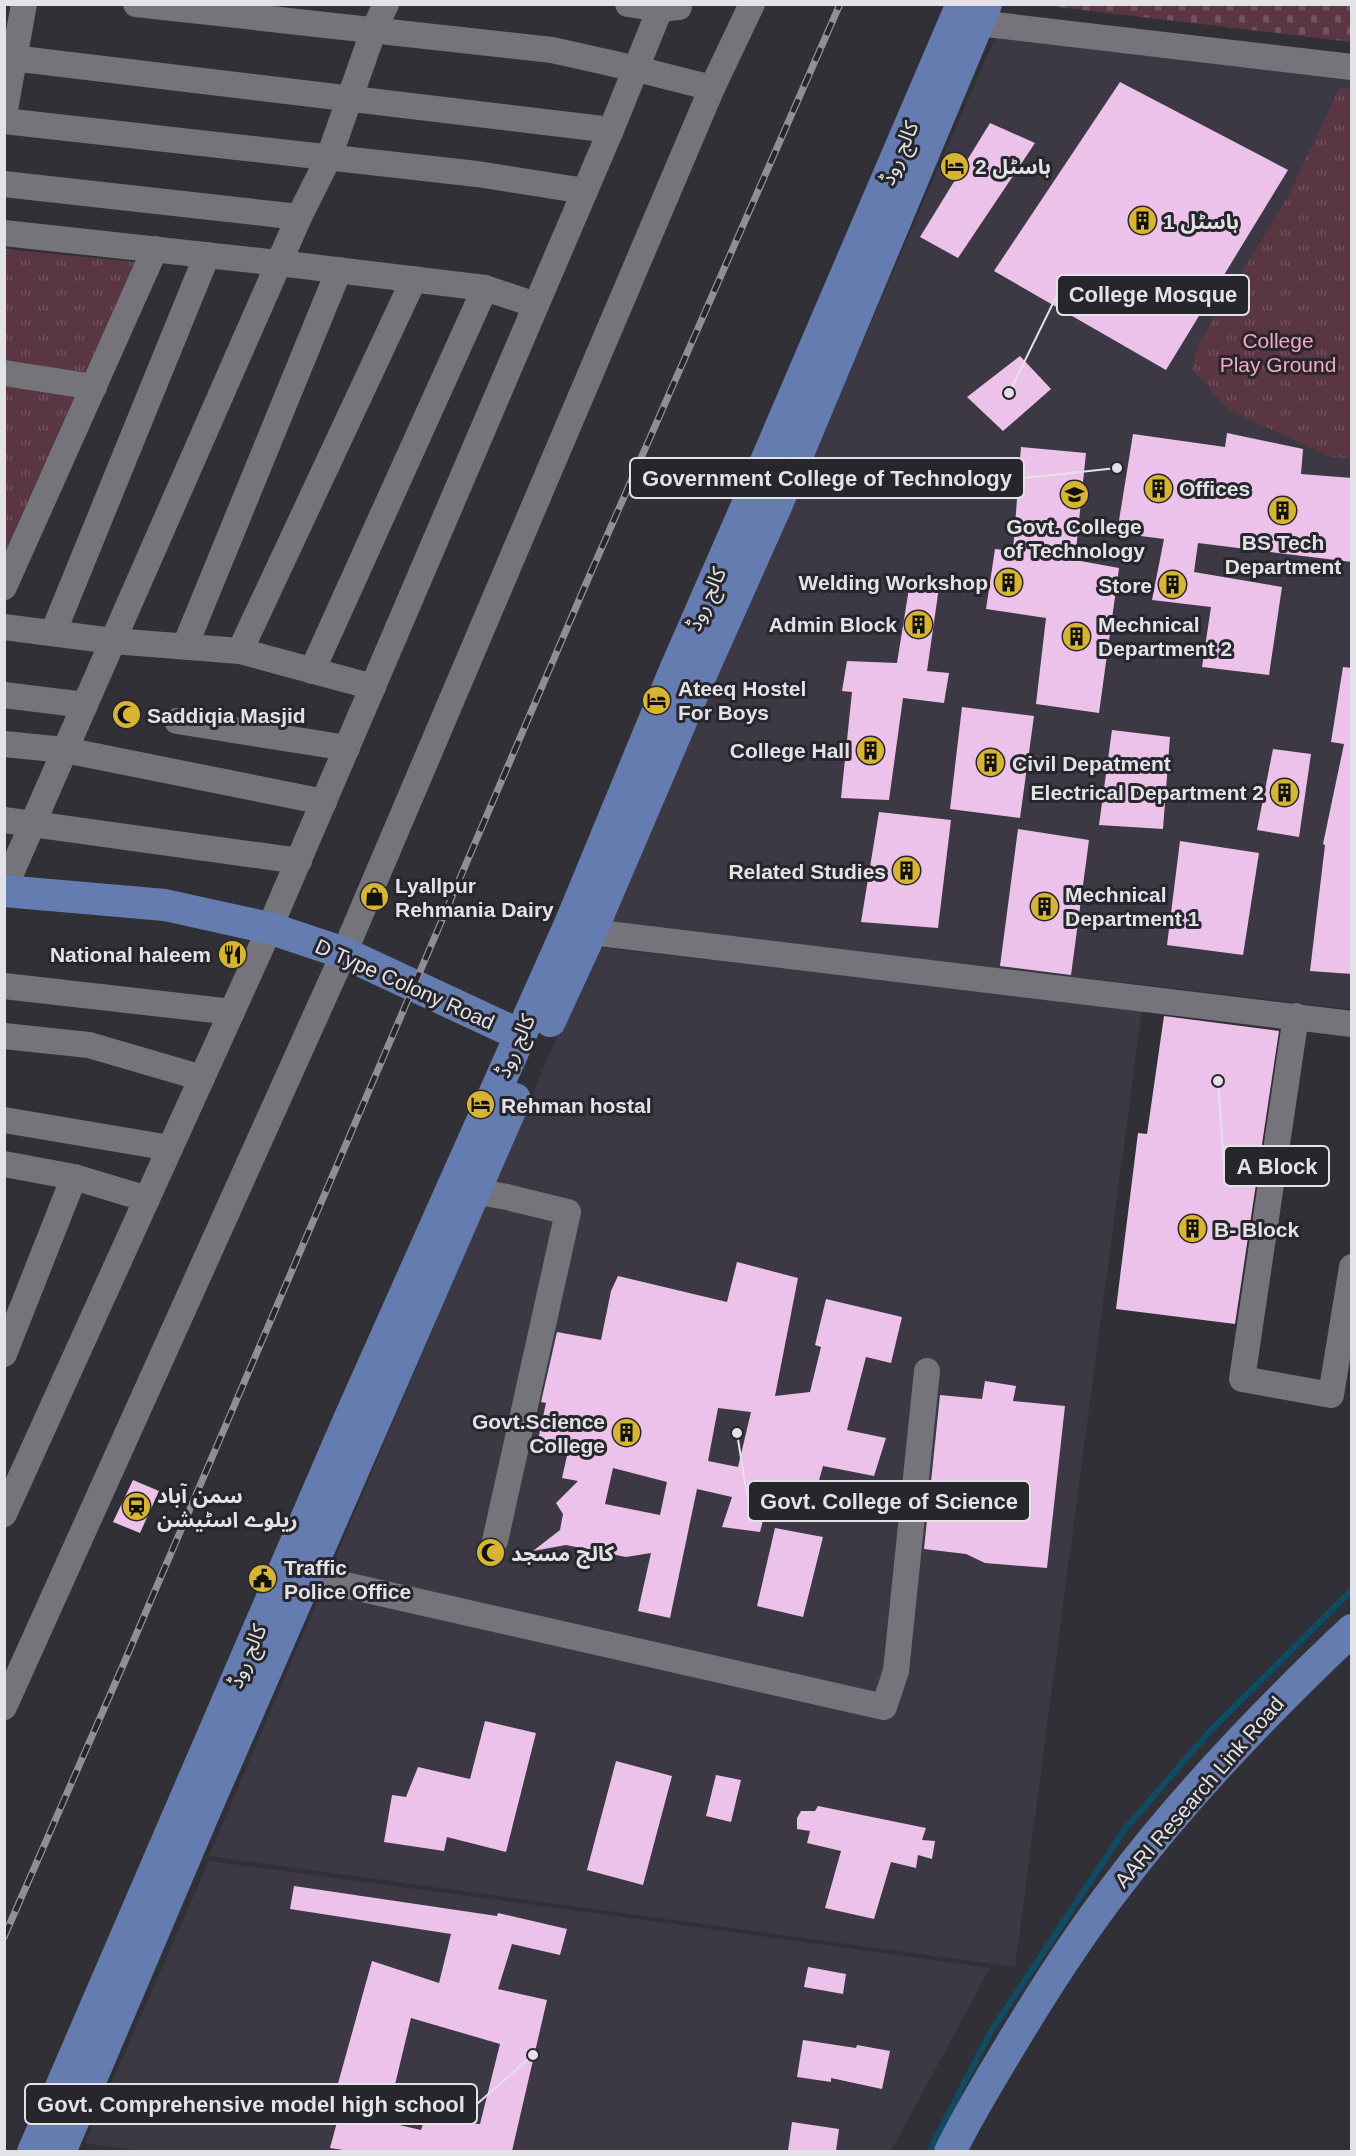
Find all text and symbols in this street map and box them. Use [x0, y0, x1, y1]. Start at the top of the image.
street label: کالج روڈ [875, 117, 926, 190]
hotel icon: ہاسٹل 2 [938, 150, 970, 182]
place label: ہاسٹل 2 [975, 155, 1051, 179]
building icon: ہاسٹل 1 [1126, 205, 1158, 237]
place label: ہاسٹل 1 [1163, 210, 1239, 234]
callout: College Mosque [1057, 275, 1249, 315]
text: College Mosque [1069, 282, 1237, 307]
park label: College Play Ground [1220, 329, 1336, 376]
callout: Government College of Technology [630, 458, 1024, 498]
text: Government College of Technology [642, 466, 1013, 491]
building icon: Offices [1142, 472, 1174, 504]
place label: Offices [1179, 477, 1250, 500]
school or university icon: Govt. College of Technology [1058, 479, 1090, 511]
building icon: BS Tech Department [1267, 495, 1299, 527]
place label: Govt. College of Technology [1003, 515, 1145, 562]
place label: BS Tech Department [1225, 531, 1341, 578]
street label: کالج روڈ [682, 564, 734, 636]
building icon: Welding Workshop [993, 566, 1025, 598]
building icon: Store [1157, 569, 1189, 601]
place label: Welding Workshop [799, 571, 988, 594]
place label: Store [1098, 574, 1152, 597]
building icon: Admin Block [902, 608, 934, 640]
place label: Admin Block [769, 613, 897, 636]
place label: Mechnical Department 2 [1098, 613, 1232, 660]
building icon: Mechnical Department 2 [1061, 620, 1093, 652]
place label: Ateeq Hostel For Boys [678, 677, 806, 724]
hotel icon: Ateeq Hostel For Boys [641, 684, 673, 716]
mosque icon: Saddiqia Masjid [110, 699, 142, 731]
place label: Saddiqia Masjid [147, 704, 306, 727]
building icon: College Hall [855, 734, 887, 766]
place label: College Hall [730, 739, 850, 762]
building icon: Civil Depatment [975, 747, 1007, 779]
place label: Civil Depatment [1012, 752, 1171, 775]
building icon: Electrical Department 2 [1269, 776, 1301, 808]
place label: Electrical Department 2 [1031, 781, 1264, 804]
building icon: Related Studies [891, 855, 923, 887]
place label: Related Studies [728, 860, 886, 883]
place label: Lyallpur Rehmania Dairy [395, 874, 554, 921]
shop icon: Lyallpur Rehmania Dairy [358, 881, 390, 913]
place label: Mechnical Department 1 [1065, 883, 1200, 930]
building icon: Mechnical Department 1 [1028, 890, 1060, 922]
street label: D Type Colony Road [312, 934, 498, 1034]
restaurant icon: National haleem [216, 938, 248, 970]
place label: National haleem [50, 943, 211, 966]
street label: کالج روڈ [491, 1011, 543, 1083]
hotel icon: Rehman hostal [464, 1089, 496, 1121]
place label: Rehman hostal [501, 1094, 652, 1117]
callout: A Block [1224, 1146, 1329, 1186]
text: A Block [1236, 1154, 1318, 1179]
building icon: B- Block [1177, 1213, 1209, 1245]
place label: B- Block [1214, 1218, 1300, 1241]
place label: Govt.Science College [472, 1410, 605, 1457]
building icon: Govt.Science College [610, 1417, 642, 1449]
callout: Govt. College of Science [748, 1481, 1030, 1521]
place label: سمن آباد ریلوے اسٹیشن [157, 1483, 298, 1532]
text: Govt. College of Science [760, 1489, 1018, 1514]
station icon: سمن آباد ریلوے اسٹیشن [120, 1491, 152, 1523]
mosque icon: کالج مسجد [474, 1537, 506, 1569]
place label: کالج مسجد [511, 1542, 615, 1569]
place label: Traffic Police Office [284, 1556, 411, 1603]
public building icon: Traffic Police Office [247, 1563, 279, 1595]
street label: کالج روڈ [223, 1620, 274, 1693]
street label: AARI Research Link Road [1110, 1692, 1288, 1892]
callout: Govt. Comprehensive model high school [25, 2084, 477, 2124]
text: Govt. Comprehensive model high school [37, 2092, 465, 2117]

